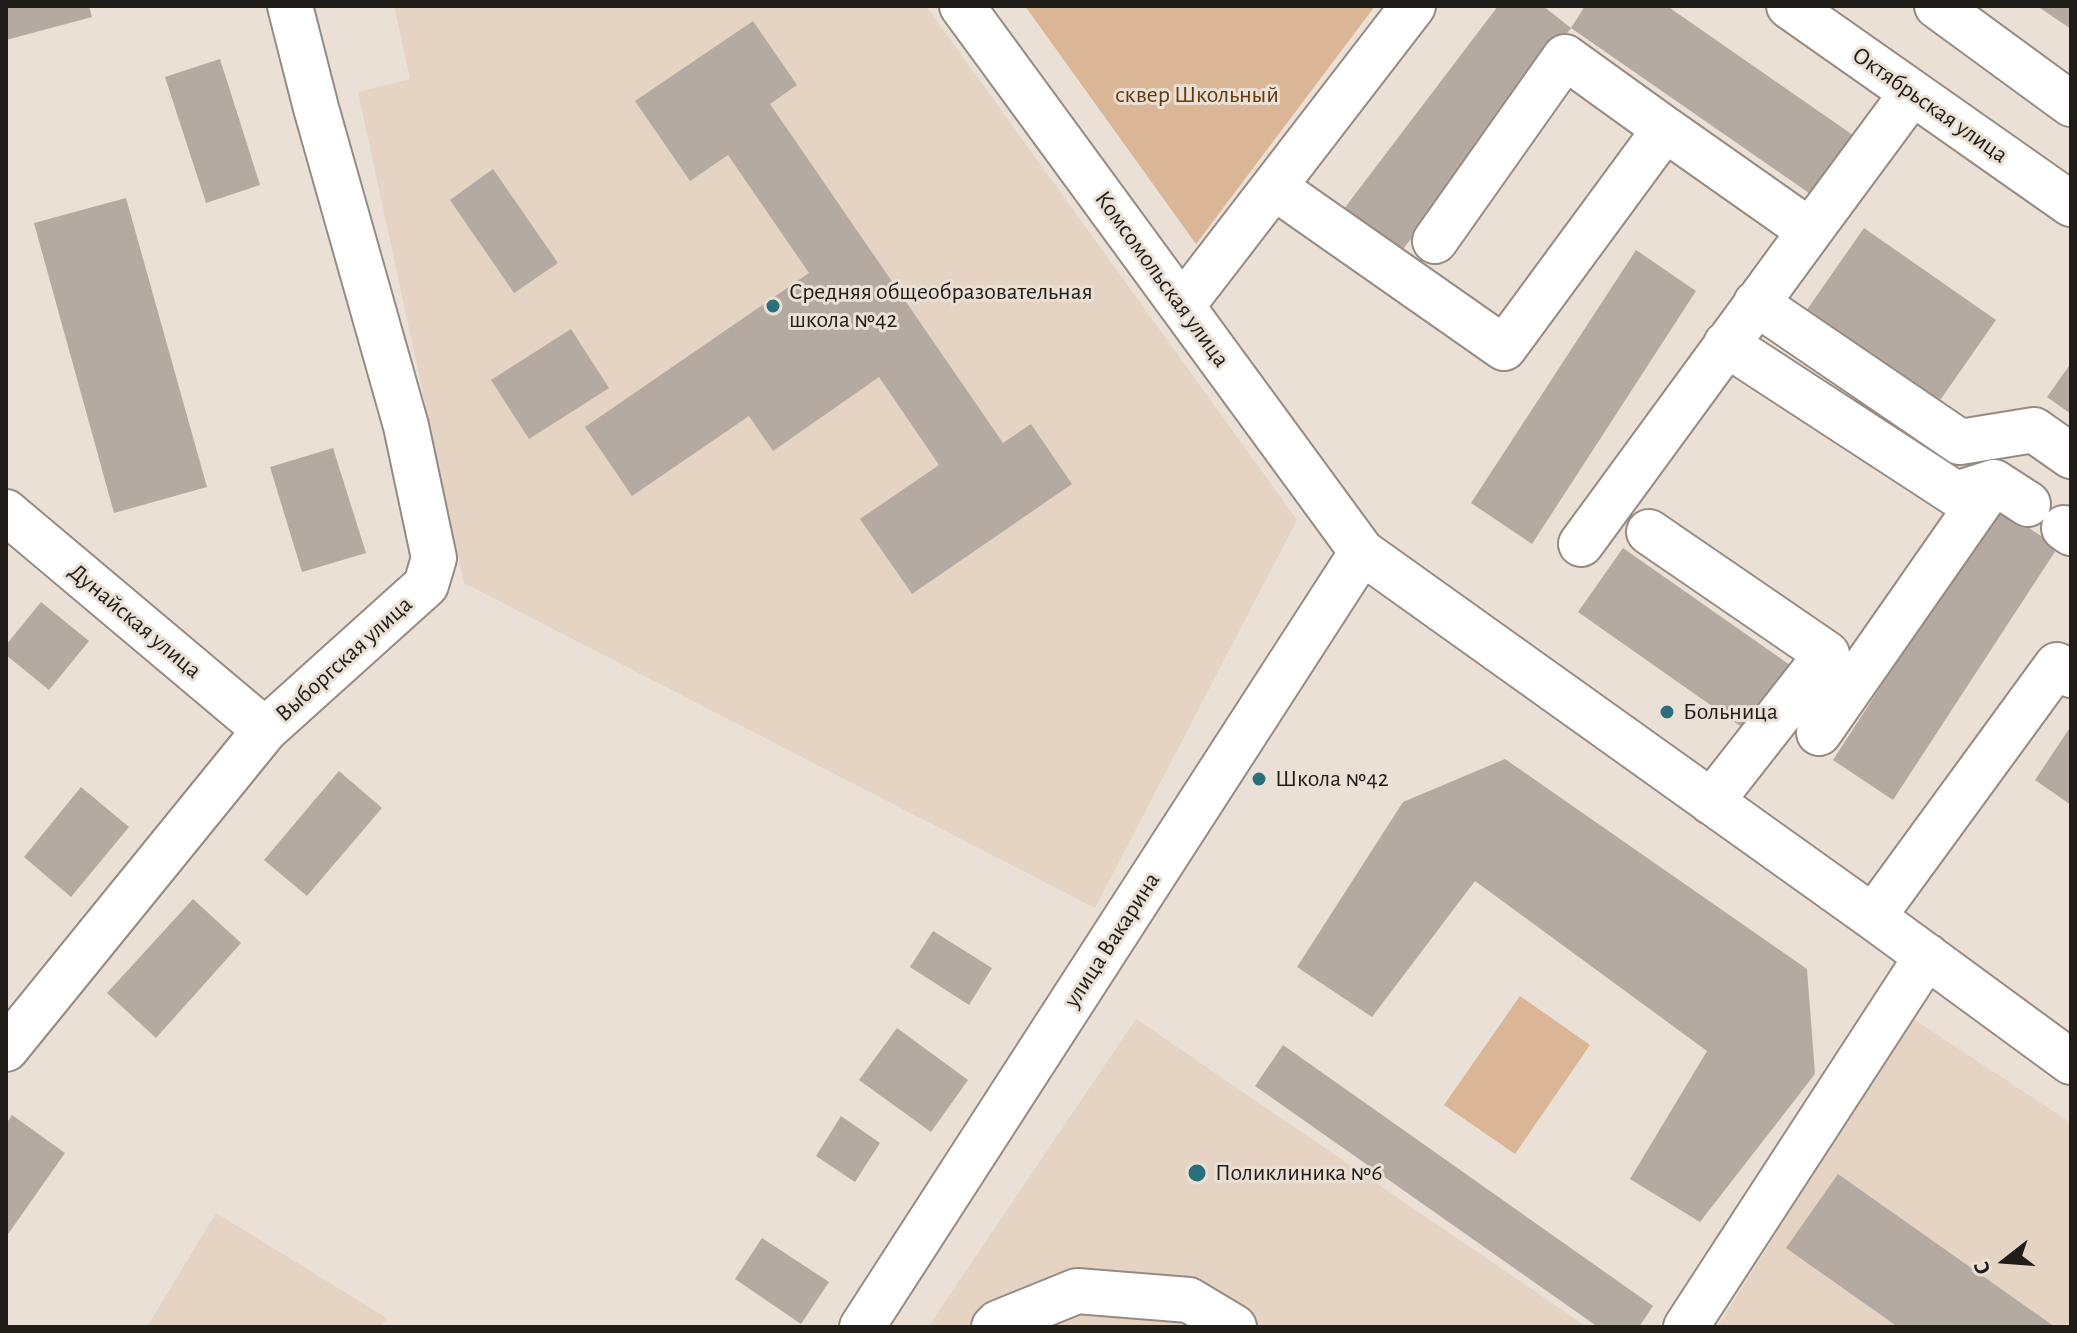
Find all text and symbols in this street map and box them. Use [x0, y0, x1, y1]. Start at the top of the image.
street label: Октябрьская улица [1847, 41, 2013, 169]
park label: сквер Школьный [1115, 81, 1279, 109]
street label: Комсомольская улица [1088, 185, 1236, 373]
place label: Средняя общеобразовательная школа №42 [789, 278, 1093, 334]
marker: Средняя общеобразовательная школа №42 [764, 297, 782, 315]
street label: Дунайская улица [63, 557, 207, 685]
street label: Выборгская улица [270, 590, 418, 728]
place label: Больница [1683, 698, 1778, 726]
marker: Больница [1658, 703, 1676, 721]
place label: Школа №42 [1275, 765, 1389, 793]
marker: Школа №42 [1250, 770, 1268, 788]
street label: улица Вакарина [1058, 867, 1166, 1013]
place label: Поликлиника №6 [1215, 1159, 1382, 1187]
marker: Поликлиника №6 [1186, 1162, 1208, 1184]
north arrow [1965, 1221, 2045, 1301]
text: С [1970, 1259, 1994, 1277]

